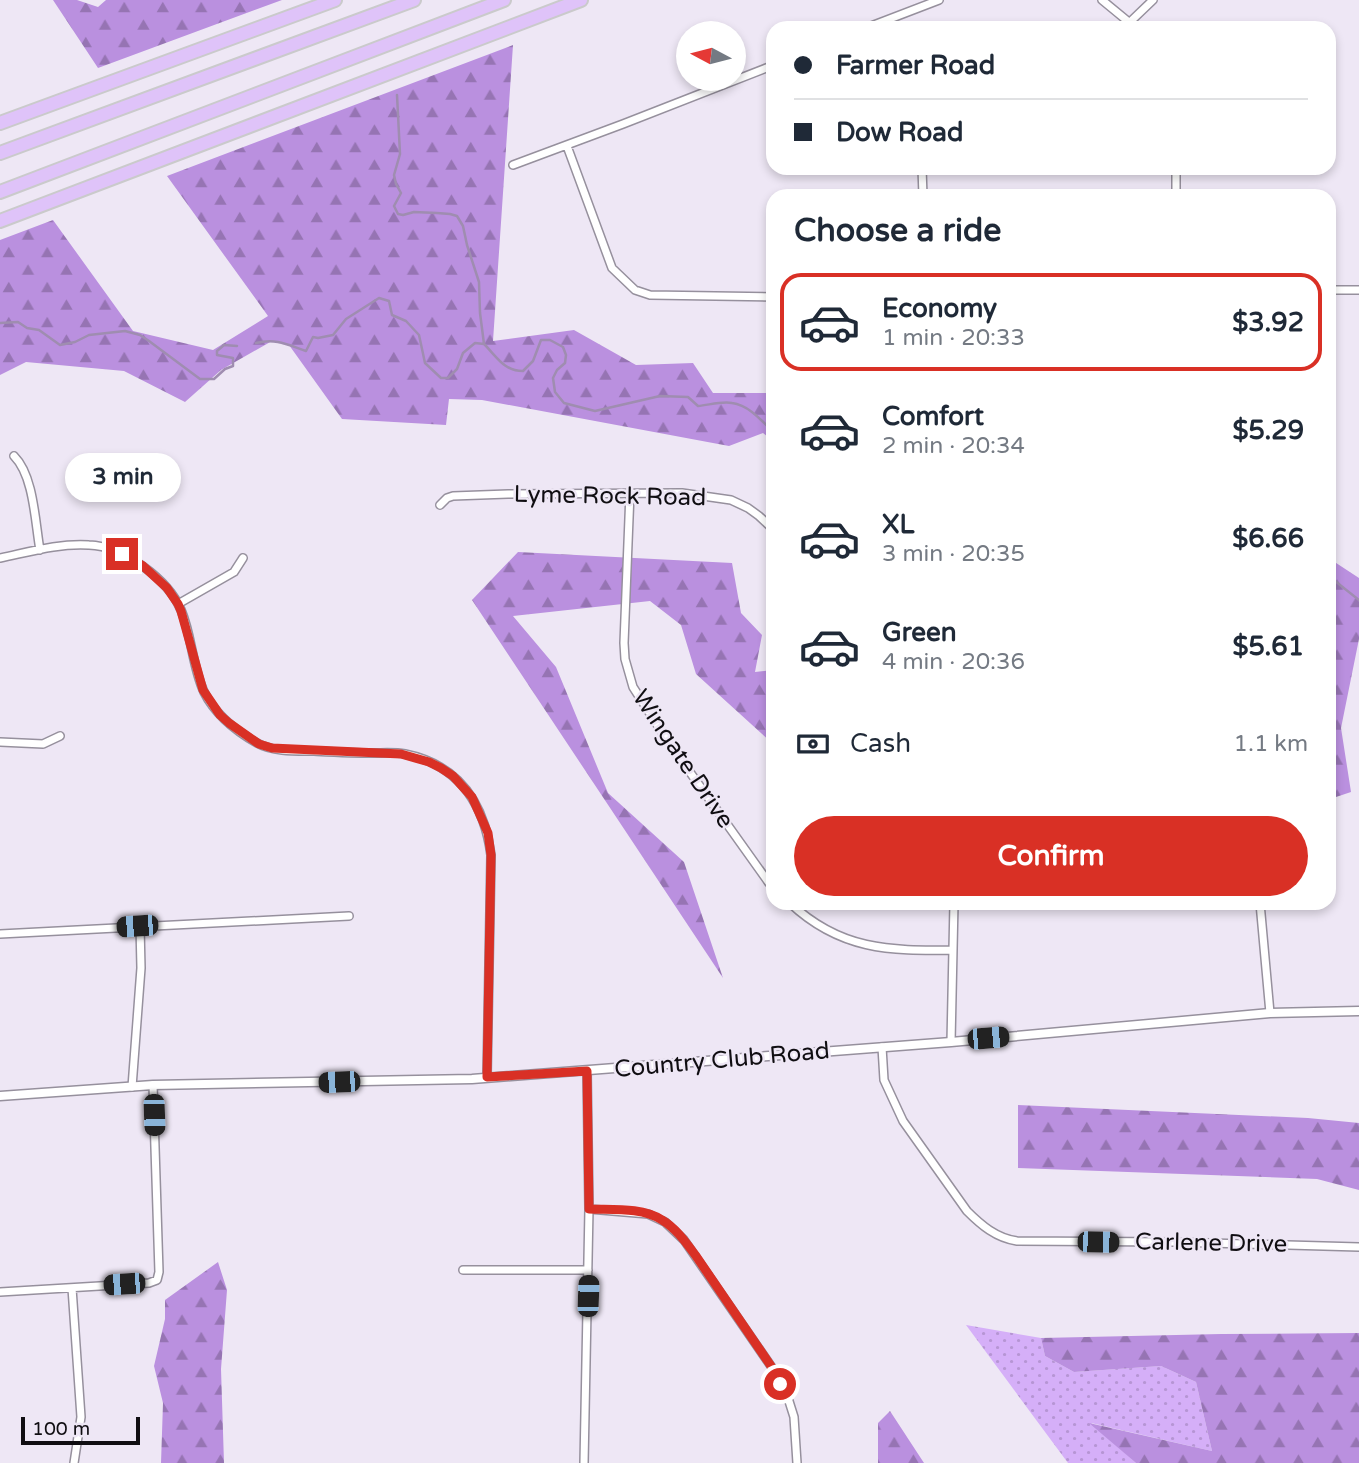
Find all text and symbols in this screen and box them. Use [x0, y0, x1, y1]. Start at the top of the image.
north arrow [676, 21, 746, 91]
map controls [676, 21, 746, 91]
text: Farmer Road [836, 50, 995, 81]
text: Dow Road [836, 117, 963, 148]
text: Choose a ride [794, 212, 1001, 250]
icon: car [798, 291, 861, 354]
text: Economy [882, 293, 997, 324]
text: $3.92 [1232, 307, 1304, 338]
text: 1 min · 20:33 [882, 324, 1025, 352]
icon: car [798, 399, 861, 462]
text: Comfort [882, 401, 984, 432]
text: $5.29 [1232, 415, 1304, 446]
text: 2 min · 20:34 [882, 432, 1025, 460]
callout: 3 min [64, 452, 180, 502]
text: 3 min [92, 463, 154, 491]
street label: Lyme Rock Road [513, 480, 707, 512]
icon: car [798, 507, 861, 570]
text: XL [882, 509, 914, 540]
text: $6.66 [1232, 523, 1304, 554]
route end [106, 538, 138, 570]
text: 3 min · 20:35 [882, 540, 1025, 568]
icon: car [798, 615, 861, 678]
text: Green [882, 617, 957, 648]
text: $5.61 [1232, 631, 1304, 662]
text: 4 min · 20:36 [882, 648, 1025, 676]
street label: Wingate Drive [626, 684, 740, 834]
icon: cash [794, 725, 832, 763]
text: Cash [850, 728, 911, 759]
text: 1.1 km [1234, 730, 1308, 758]
button: Confirm [794, 816, 1308, 896]
car [116, 914, 159, 938]
car [967, 1026, 1010, 1050]
street label: Country Club Road [613, 1036, 831, 1084]
car [318, 1071, 361, 1093]
car [143, 1094, 166, 1136]
street label: Carlene Drive [1135, 1227, 1287, 1259]
car [1077, 1231, 1120, 1253]
car [103, 1272, 146, 1296]
car [577, 1275, 600, 1317]
route start [764, 1368, 796, 1400]
scale bar [21, 1414, 140, 1446]
text: 100 m [32, 1418, 90, 1440]

